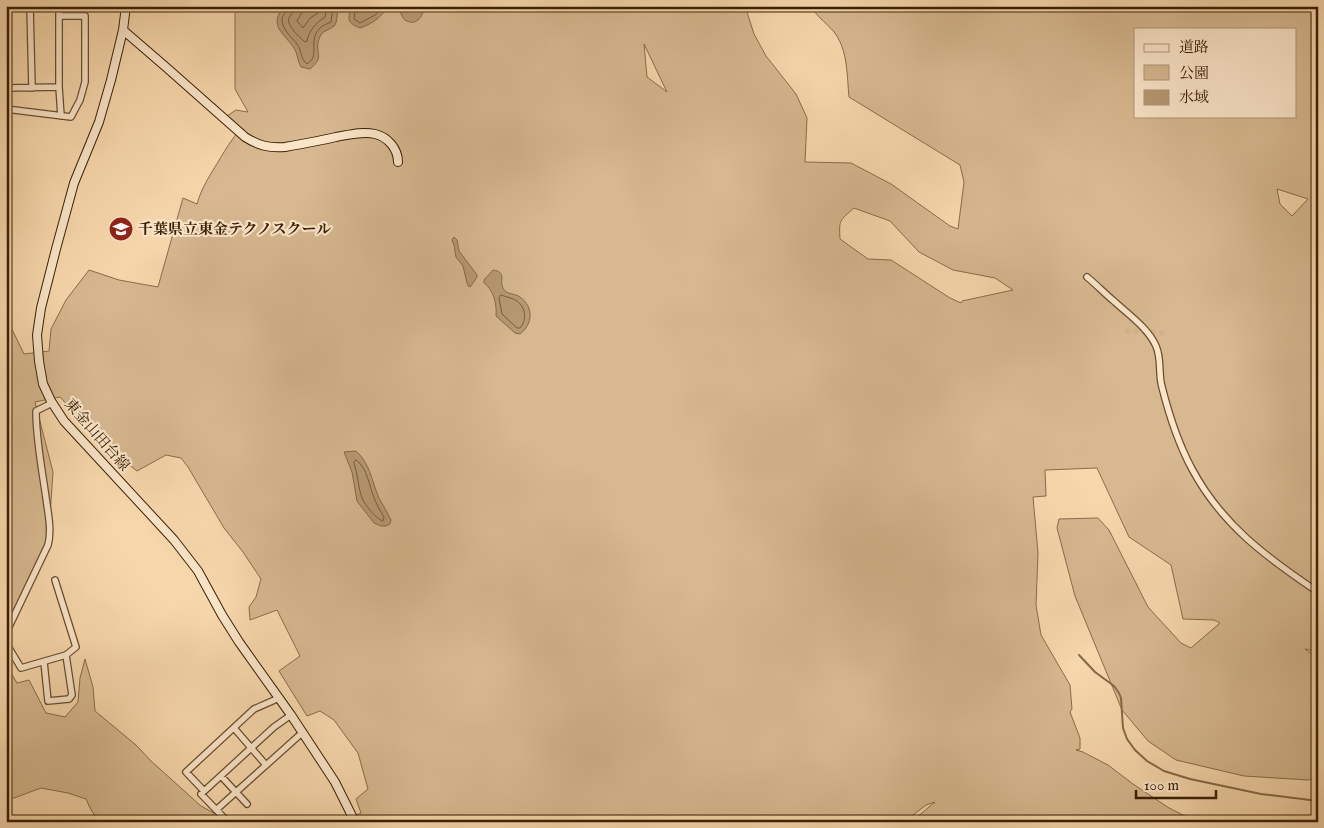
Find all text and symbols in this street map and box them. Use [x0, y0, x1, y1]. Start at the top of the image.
legend [1134, 28, 1296, 118]
text: 道路 [1179, 38, 1209, 57]
text: 公園 [1179, 64, 1209, 83]
text: 水域 [1179, 88, 1209, 107]
school or university icon: 千葉県立東金テクノスクール [108, 216, 134, 242]
place label: 千葉県立東金テクノスクール [138, 220, 331, 239]
street label: 東金山田台線 [60, 395, 134, 475]
scale bar [1136, 768, 1216, 800]
text: 100 m [1144, 776, 1180, 795]

